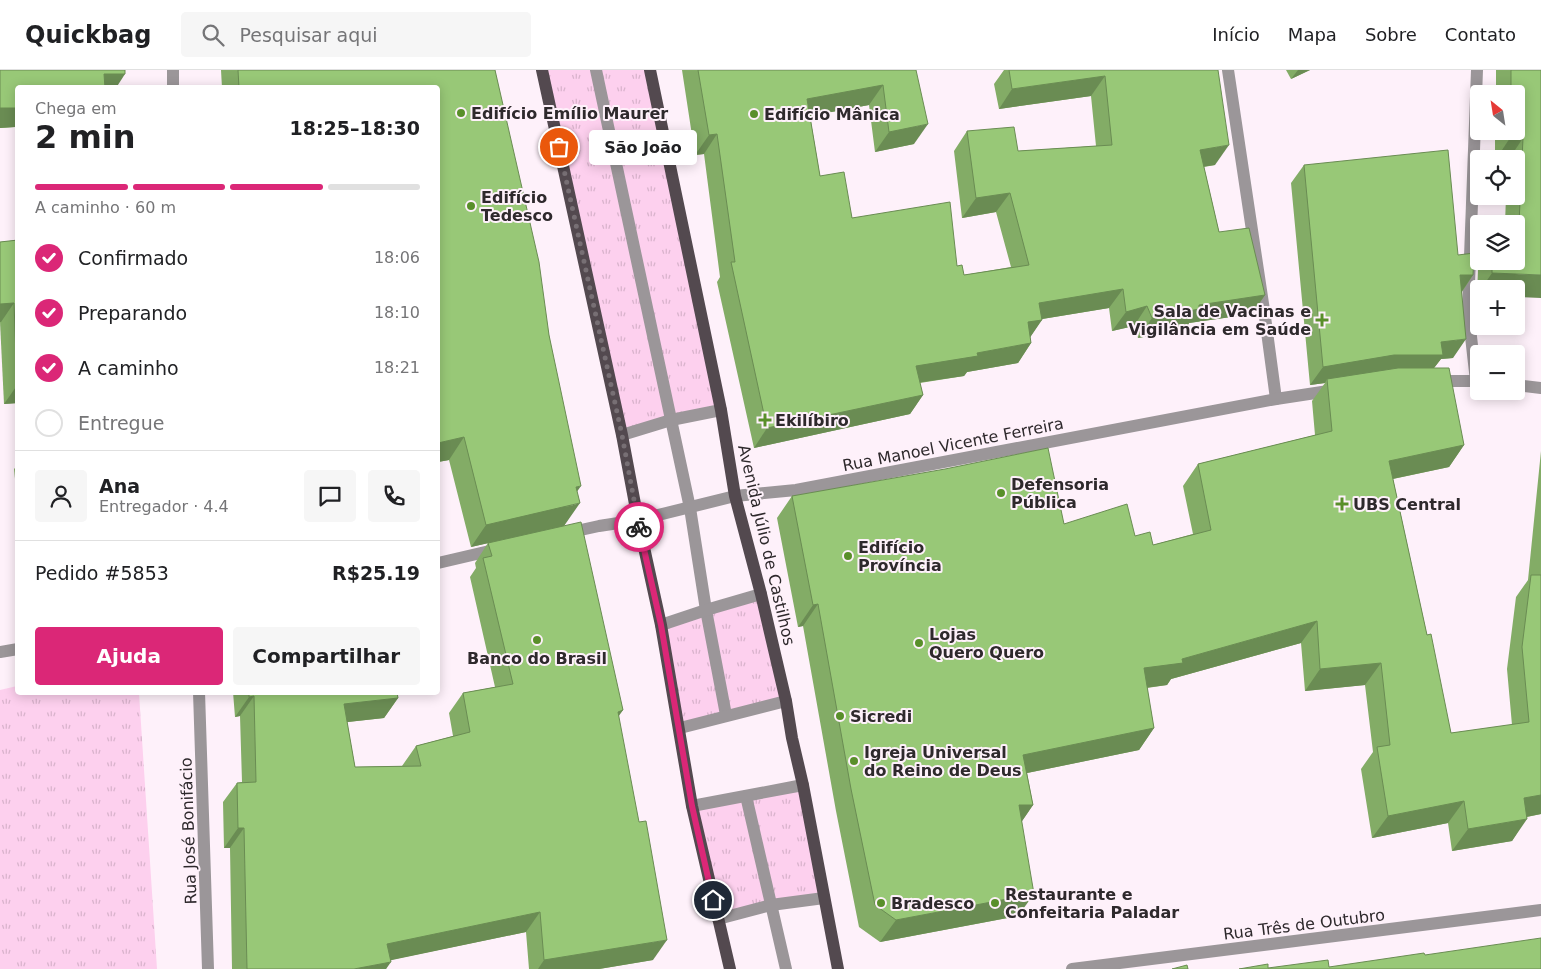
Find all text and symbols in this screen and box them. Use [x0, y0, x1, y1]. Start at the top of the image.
search box [181, 12, 531, 57]
text: Quickbag [25, 21, 151, 49]
icon: search [199, 21, 227, 49]
text: Pesquisar aqui [239, 24, 378, 46]
text: Início [1212, 24, 1260, 45]
text: Mapa [1288, 24, 1337, 45]
text: Sobre [1365, 24, 1417, 45]
text: Contato [1445, 24, 1516, 45]
north arrow [1470, 85, 1525, 140]
map controls [1470, 85, 1525, 400]
text: Chega em [35, 99, 117, 118]
place label: Edifício Emílio Maurer [471, 104, 668, 123]
place label: Edifício Mânica [764, 105, 900, 124]
marker: Edifício Emílio Maurer [455, 107, 467, 119]
marker: Edifício Mânica [748, 108, 760, 120]
text: 18:25–18:30 [290, 117, 420, 139]
text: 2 min [35, 118, 136, 156]
pin [538, 126, 580, 168]
callout: São João [589, 130, 696, 164]
icon: bag [545, 133, 573, 161]
text: São João [604, 138, 682, 157]
button: locate [1470, 150, 1525, 205]
place label: Edifício Tedesco [481, 188, 553, 225]
text: A caminho · 60 m [35, 198, 176, 217]
marker: Edifício Tedesco [465, 200, 477, 212]
button: layers [1470, 215, 1525, 270]
icon: check [35, 244, 63, 272]
text: Confirmado [78, 247, 188, 269]
text: 18:06 [374, 248, 420, 267]
button: + [1470, 280, 1525, 335]
icon: check [35, 299, 63, 327]
text: Preparando [78, 302, 187, 324]
place label: Sala de Vacinas e Vigilância em Saúde [1128, 302, 1311, 339]
text: 18:10 [374, 303, 420, 322]
marker: Sala de Vacinas e Vigilância em Saúde [1315, 313, 1329, 327]
button: − [1470, 345, 1525, 400]
icon: check [35, 354, 63, 382]
text: A caminho [78, 357, 179, 379]
text: 18:21 [374, 358, 420, 377]
place label: Ekilíbiro [775, 411, 849, 430]
text: Entregue [78, 412, 164, 434]
marker: Ekilíbiro [759, 414, 771, 426]
street label: Rua Manoel Vicente Ferreira [841, 414, 1065, 475]
street label: Avenida Júlio de Castilhos [734, 443, 799, 647]
button: person [35, 470, 87, 522]
button: chat [304, 470, 356, 522]
button: phone [368, 470, 420, 522]
text: Ana [99, 475, 140, 497]
place label: Defensoria Pública [1011, 475, 1109, 512]
marker: Defensoria Pública [995, 487, 1007, 499]
place label: UBS Central [1353, 495, 1461, 514]
text: Entregador · 4.4 [99, 497, 229, 516]
marker: UBS Central [1335, 497, 1349, 511]
courier [614, 502, 664, 552]
icon: bike [625, 513, 653, 541]
place label: Edifício Província [858, 538, 942, 575]
marker: Edifício Província [842, 550, 854, 562]
text: Pedido #5853 [35, 562, 169, 584]
text: R$25.19 [332, 562, 420, 584]
place label: Lojas Quero Quero [929, 625, 1044, 662]
button: Ajuda [35, 627, 223, 685]
button: Compartilhar [233, 627, 420, 685]
marker: Banco do Brasil [531, 634, 543, 646]
marker: Lojas Quero Quero [913, 637, 925, 649]
place label: Banco do Brasil [467, 649, 607, 668]
place label: Sicredi [850, 707, 912, 726]
marker: Sicredi [834, 710, 846, 722]
place label: Igreja Universal do Reino de Deus [864, 743, 1022, 780]
marker: Igreja Universal do Reino de Deus [848, 755, 860, 767]
street label: Rua José Bonifácio [176, 757, 201, 905]
pin [692, 879, 734, 921]
place label: Restaurante e Confeitaria Paladar [1005, 885, 1179, 922]
icon: home [699, 886, 727, 914]
place label: Bradesco [891, 894, 974, 913]
marker: Bradesco [875, 897, 887, 909]
marker: Restaurante e Confeitaria Paladar [989, 897, 1001, 909]
street label: Rua Três de Outubro [1222, 905, 1386, 944]

